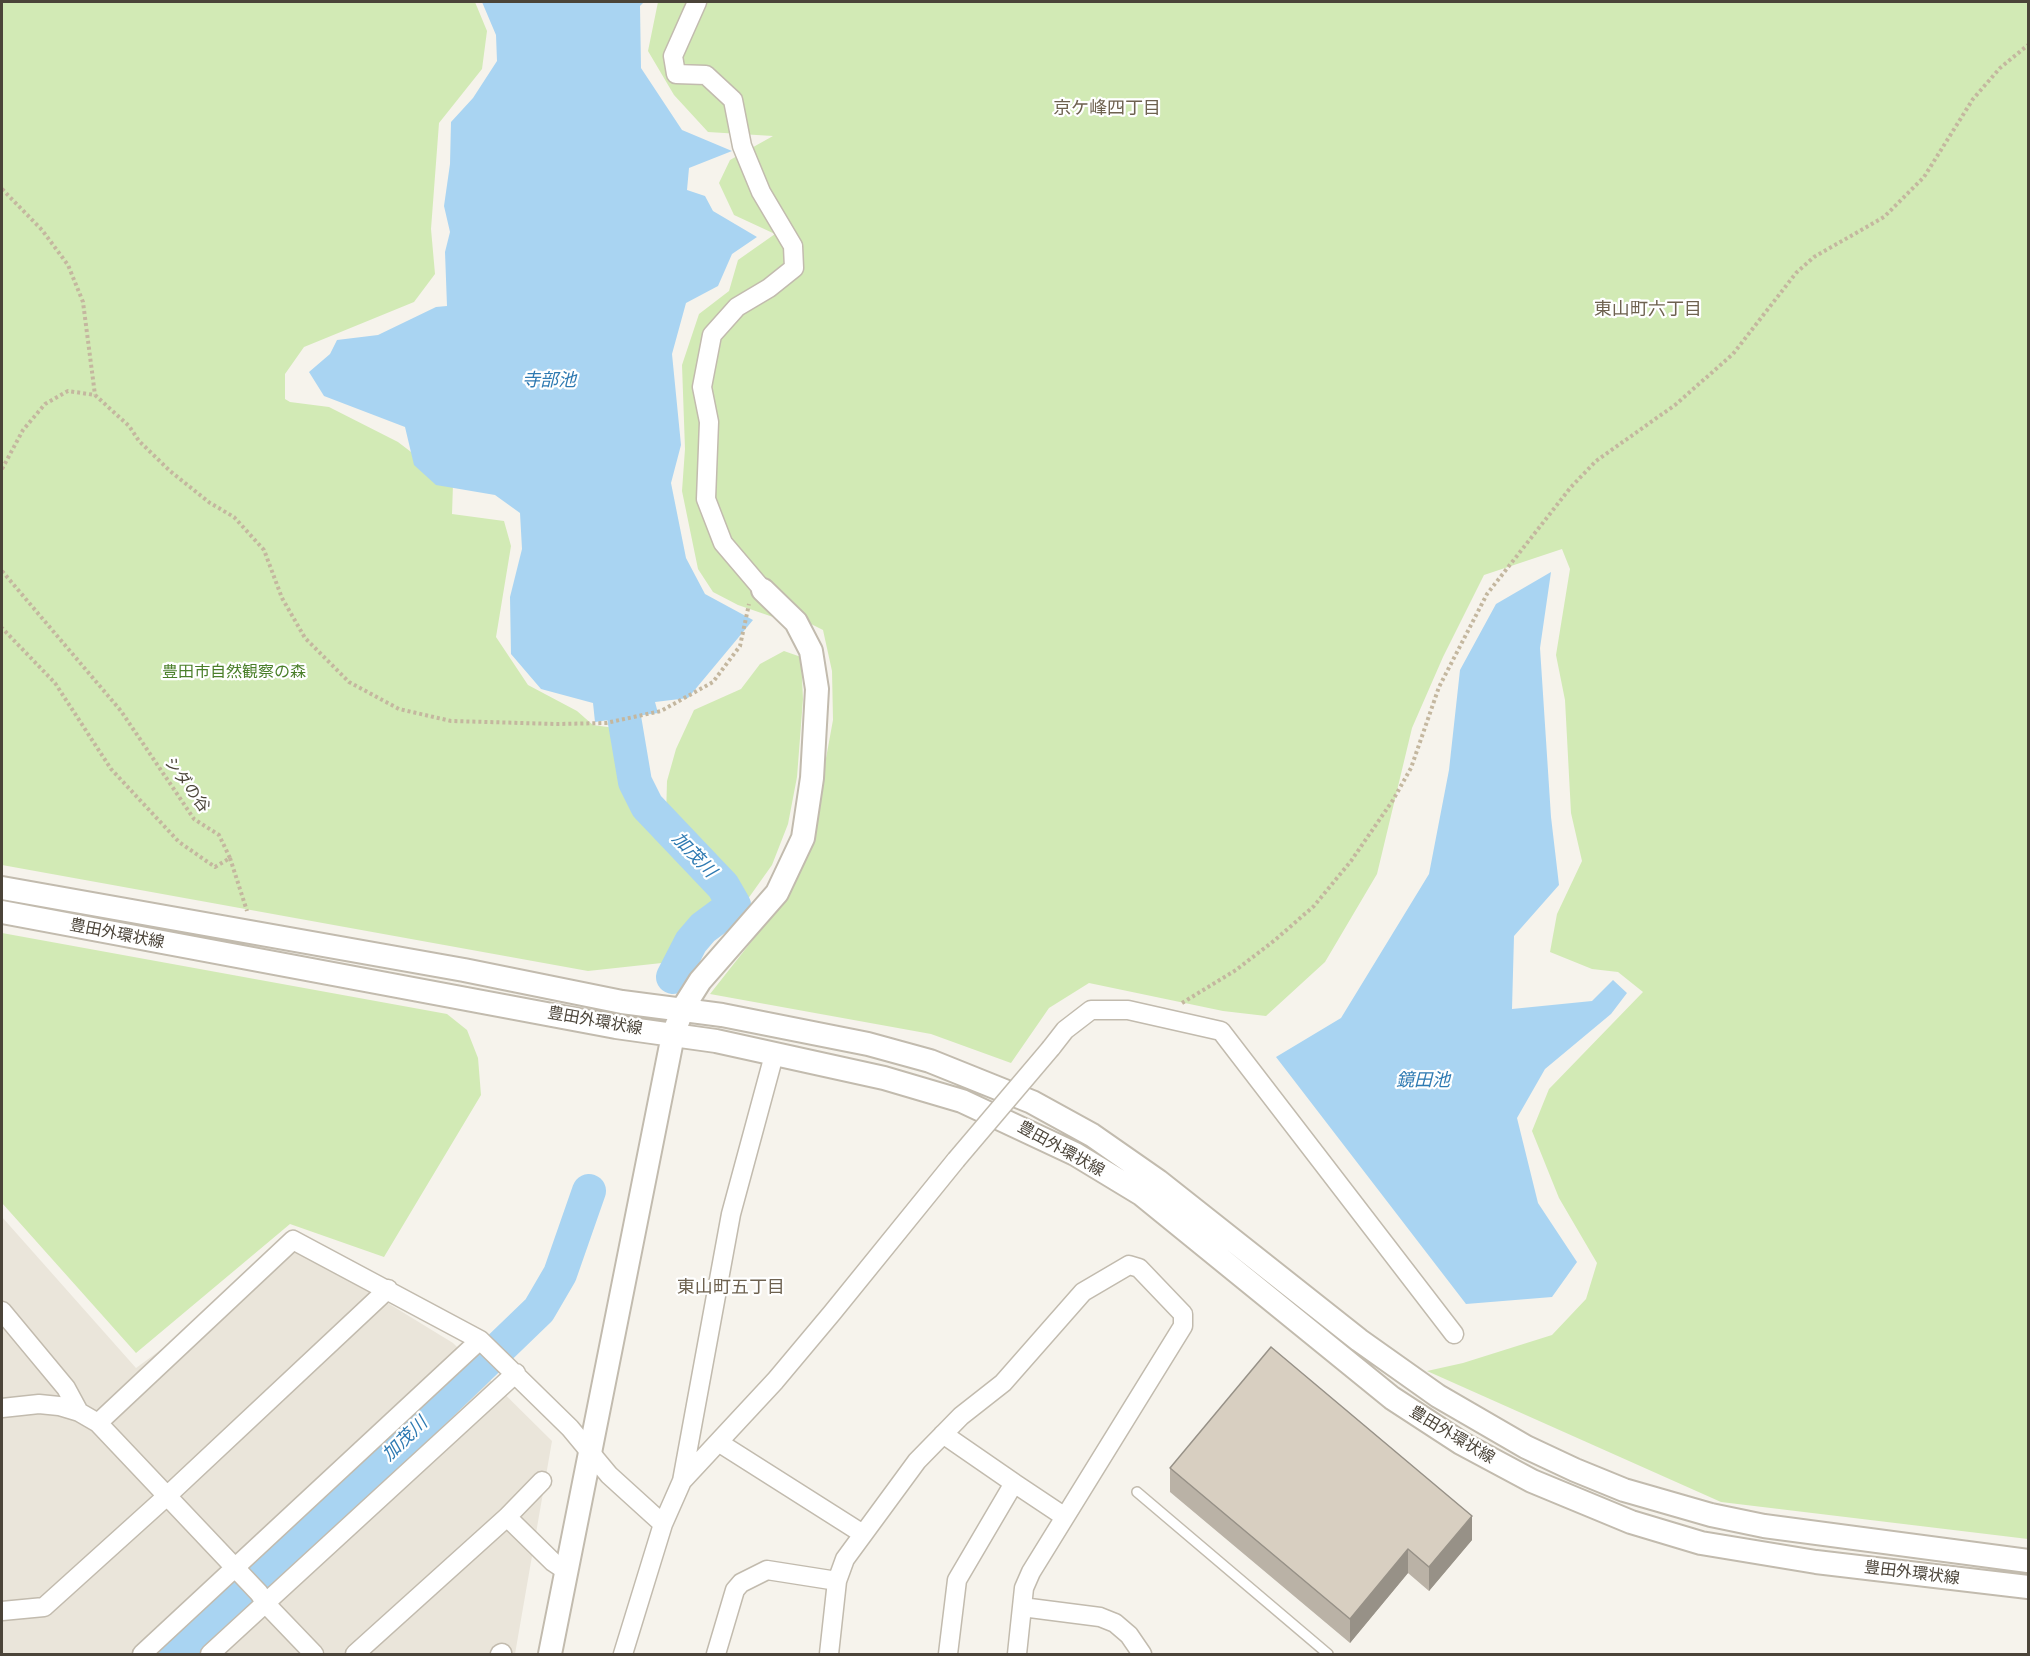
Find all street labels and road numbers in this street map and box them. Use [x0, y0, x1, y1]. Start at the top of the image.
street label: シダの谷 [160, 754, 214, 816]
street label: 豊田外環状線 [68, 915, 166, 953]
street label: 豊田外環状線 [546, 1003, 644, 1039]
street label: 豊田外環状線 [1014, 1117, 1108, 1181]
street label: 豊田外環状線 [1406, 1402, 1498, 1468]
street label: 豊田外環状線 [1863, 1558, 1961, 1588]

